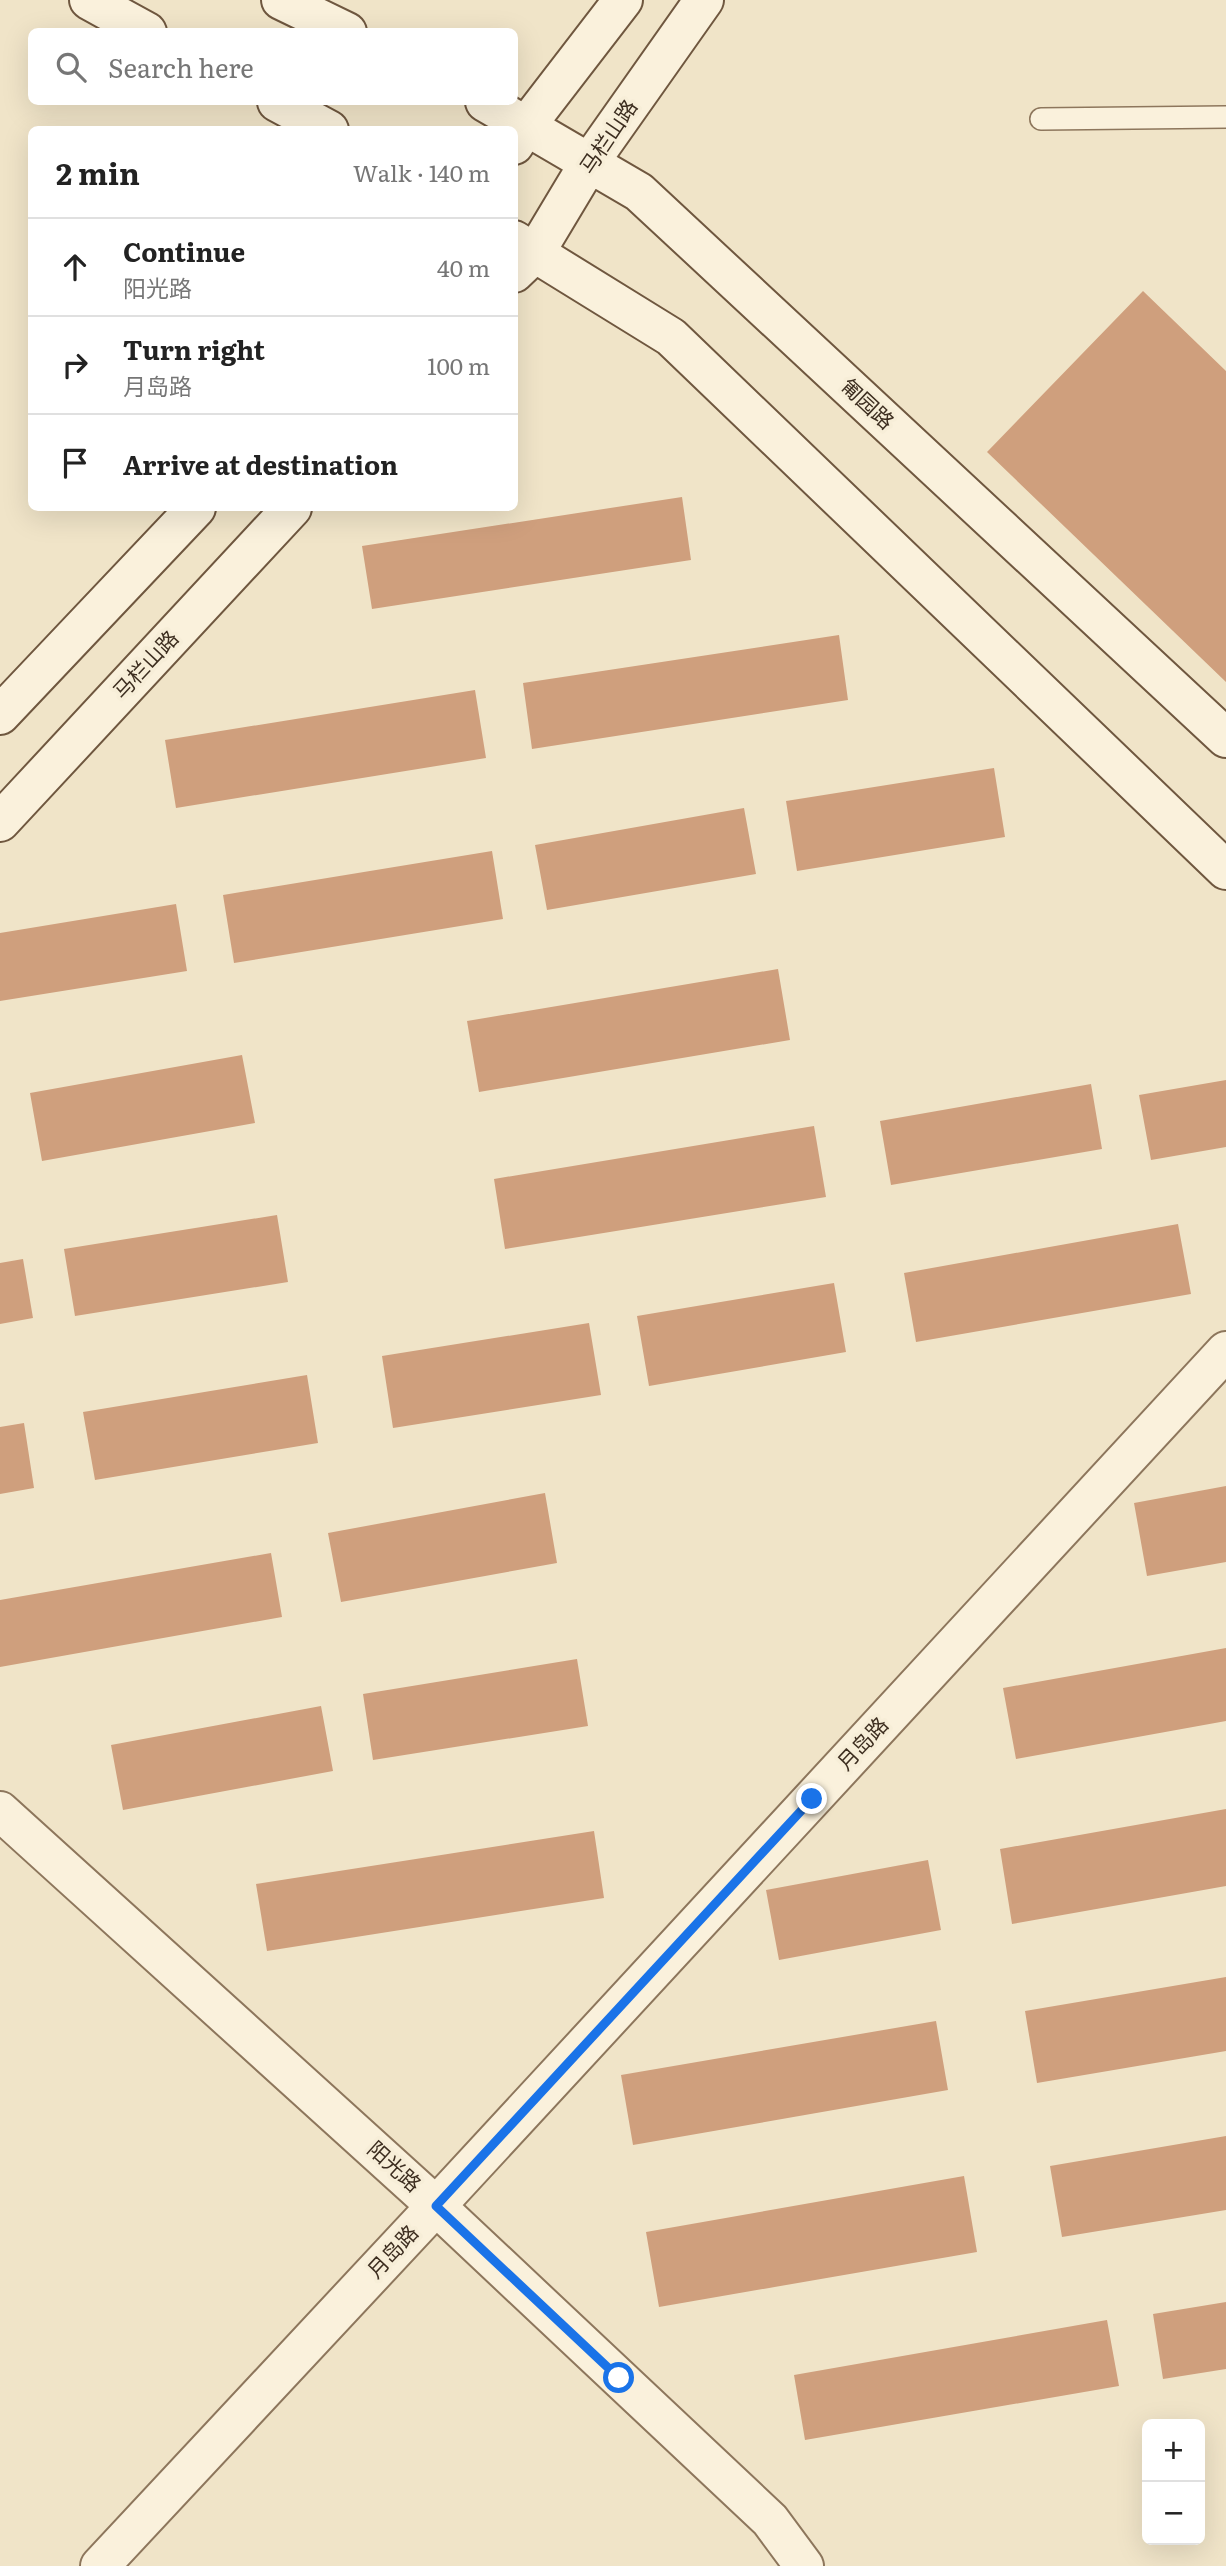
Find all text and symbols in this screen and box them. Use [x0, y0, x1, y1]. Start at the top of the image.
search box [28, 28, 518, 105]
text: Search here [108, 47, 254, 86]
icon: search [52, 48, 90, 86]
street label: 马栏山路 [571, 92, 643, 179]
text: 2 min [56, 150, 140, 194]
text: Walk · 140 m [353, 155, 490, 189]
text: Continue [123, 231, 245, 270]
icon: ahead [56, 248, 94, 286]
text: 40 m [437, 250, 490, 284]
text: 阳光路 [123, 270, 192, 304]
text: Turn right [123, 329, 265, 368]
icon: right [56, 346, 94, 384]
text: 100 m [427, 348, 490, 382]
text: 月岛路 [123, 368, 192, 402]
street label: 匍园路 [835, 369, 902, 435]
icon: arrive [56, 444, 94, 482]
text: Arrive at destination [123, 444, 398, 483]
street label: 马栏山路 [104, 622, 184, 705]
street label: 月岛路 [828, 1709, 894, 1776]
route end [796, 1783, 827, 1814]
street label: 阳光路 [362, 2133, 429, 2198]
street label: 月岛路 [358, 2217, 424, 2284]
route start [603, 2362, 634, 2393]
map controls [1142, 2419, 1205, 2545]
button: + [1142, 2419, 1205, 2482]
button: − [1142, 2482, 1205, 2545]

